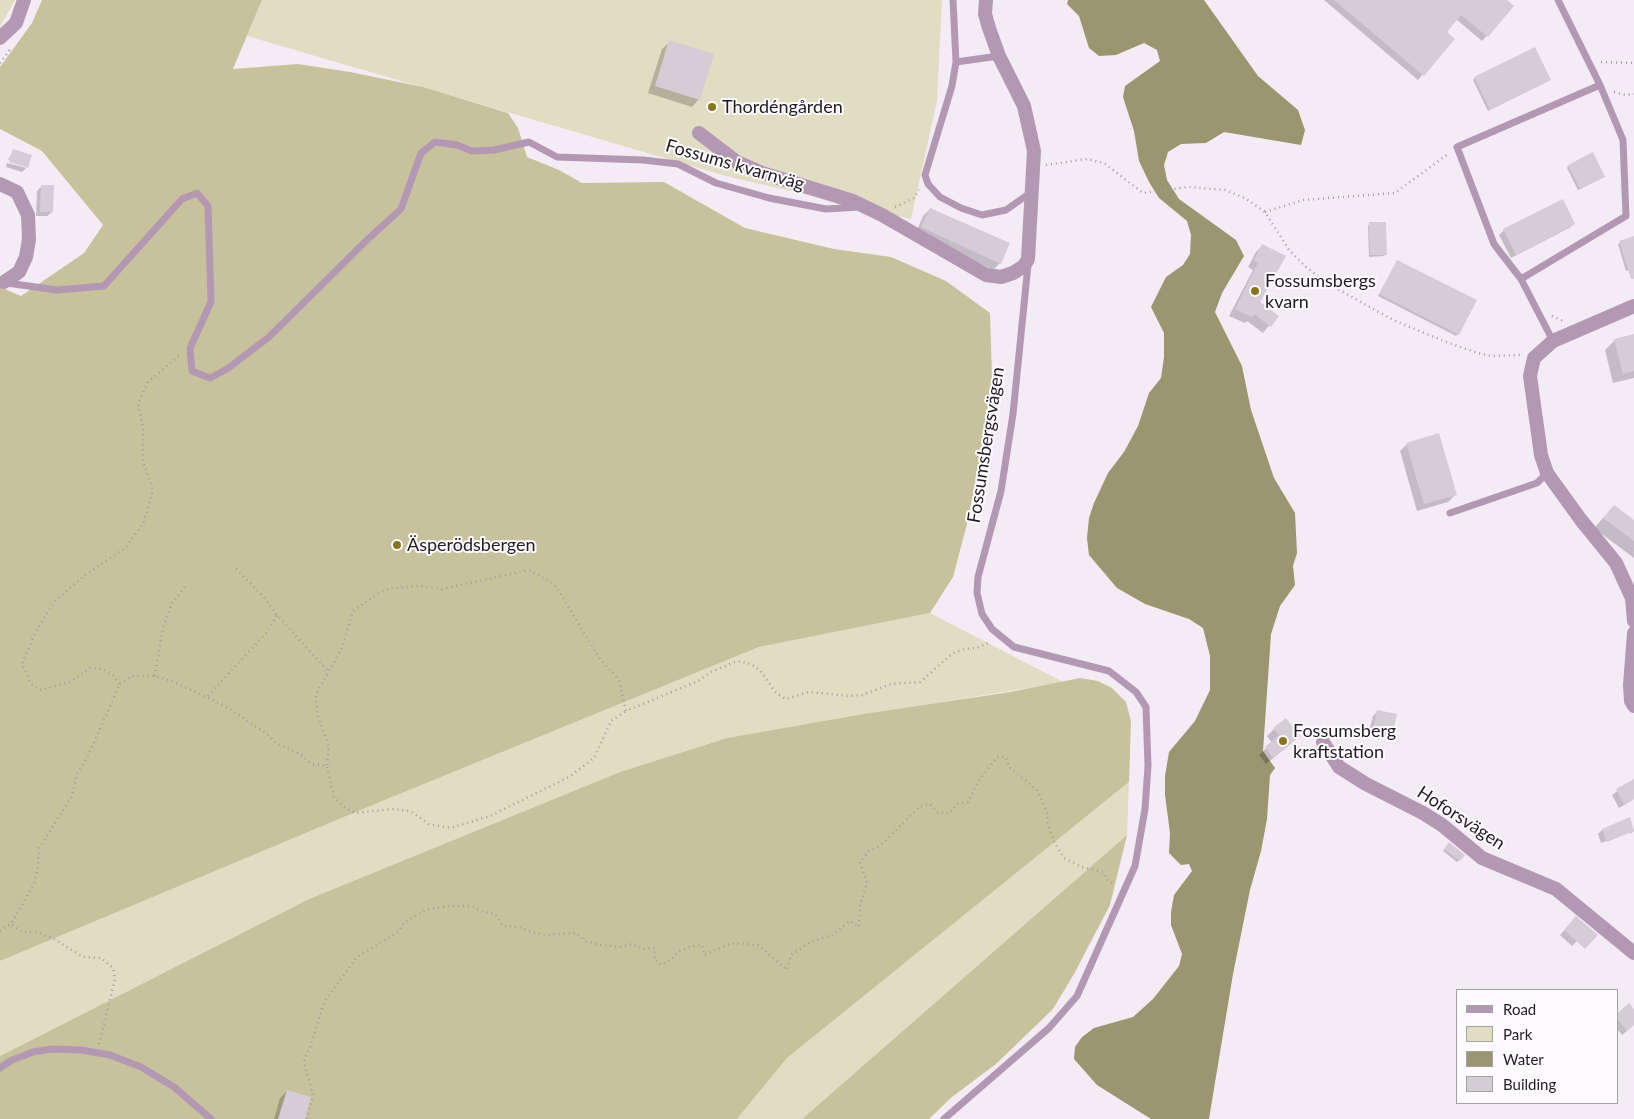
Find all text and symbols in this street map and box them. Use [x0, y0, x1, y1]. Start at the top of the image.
place label: Thordéngården [722, 96, 843, 118]
marker: Thordéngården [706, 101, 718, 113]
street label: Fossums kvarnväg [663, 135, 807, 195]
place label: Fossumsbergs kvarn [1265, 270, 1376, 312]
marker: Fossumsbergs kvarn [1249, 285, 1261, 297]
street label: Fossumsbergsvägen [963, 365, 1009, 525]
place label: Äsperödsbergen [407, 534, 536, 556]
marker: Äsperödsbergen [391, 539, 403, 551]
place label: Fossumsberg kraftstation [1293, 720, 1396, 762]
marker: Fossumsberg kraftstation [1277, 735, 1289, 747]
street label: Hoforsvägen [1413, 782, 1509, 854]
legend [1456, 989, 1619, 1104]
text: Road [1503, 1000, 1536, 1018]
text: Park [1503, 1025, 1532, 1043]
text: Water [1503, 1050, 1544, 1068]
text: Building [1503, 1075, 1556, 1093]

